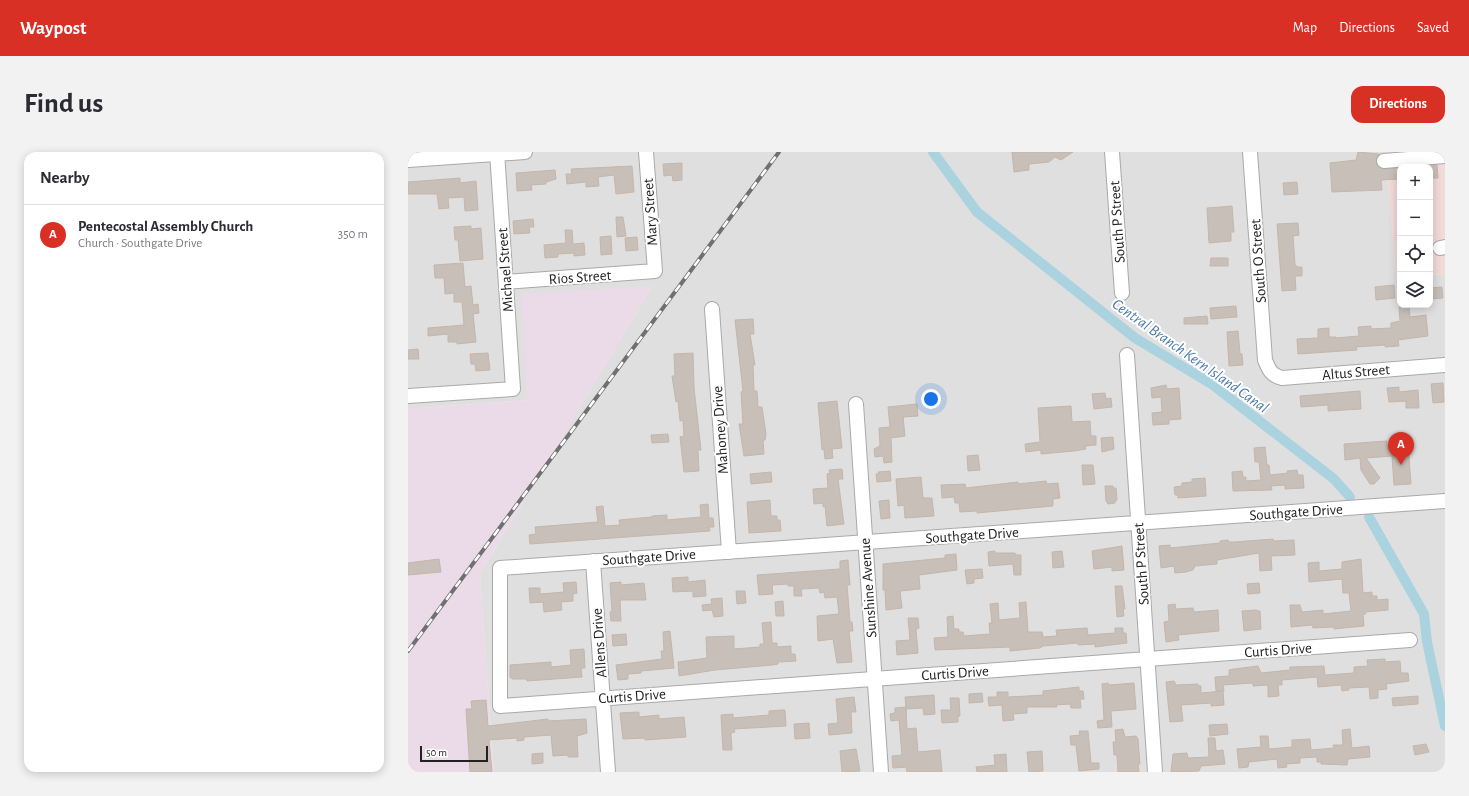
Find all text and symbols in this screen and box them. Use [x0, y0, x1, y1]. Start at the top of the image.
text: Waypost [20, 19, 87, 38]
text: Map [1293, 21, 1317, 35]
text: Directions [1339, 21, 1395, 35]
text: Saved [1417, 21, 1449, 35]
button: Directions [1351, 86, 1445, 123]
text: Find us [24, 90, 103, 118]
map controls [1397, 164, 1433, 308]
button: + [1397, 164, 1433, 200]
text: Nearby [40, 169, 90, 186]
street label: Mary Street [641, 177, 660, 246]
street label: South P Street [1107, 180, 1128, 264]
button: − [1397, 200, 1433, 236]
street label: South O Street [1248, 218, 1269, 303]
text: Pentecostal Assembly Church [78, 219, 253, 234]
street label: Michael Street [495, 227, 516, 313]
text: A [49, 228, 57, 241]
text: 350 m [338, 228, 368, 241]
button: locate [1397, 236, 1433, 272]
text: Church · Southgate Drive [78, 237, 202, 250]
street label: Rios Street [548, 268, 612, 287]
button: layers [1397, 272, 1433, 308]
water label: Central Branch Kern Island Canal [1109, 296, 1272, 416]
street label: Altus Street [1321, 362, 1391, 383]
street label: Mahoney Drive [710, 385, 731, 475]
your location [921, 389, 941, 409]
pin: A [1388, 432, 1414, 465]
street label: Southgate Drive [1249, 502, 1343, 523]
street label: South P Street [1131, 522, 1152, 606]
street label: Southgate Drive [925, 525, 1019, 546]
street label: Sunshine Avenue [858, 537, 879, 638]
street label: Southgate Drive [602, 547, 696, 568]
street label: Allens Drive [590, 607, 609, 678]
street label: Curtis Drive [1244, 641, 1312, 660]
street label: Curtis Drive [921, 664, 989, 683]
street label: Curtis Drive [598, 687, 666, 706]
scale bar [420, 744, 488, 763]
text: 50 m [426, 747, 447, 758]

